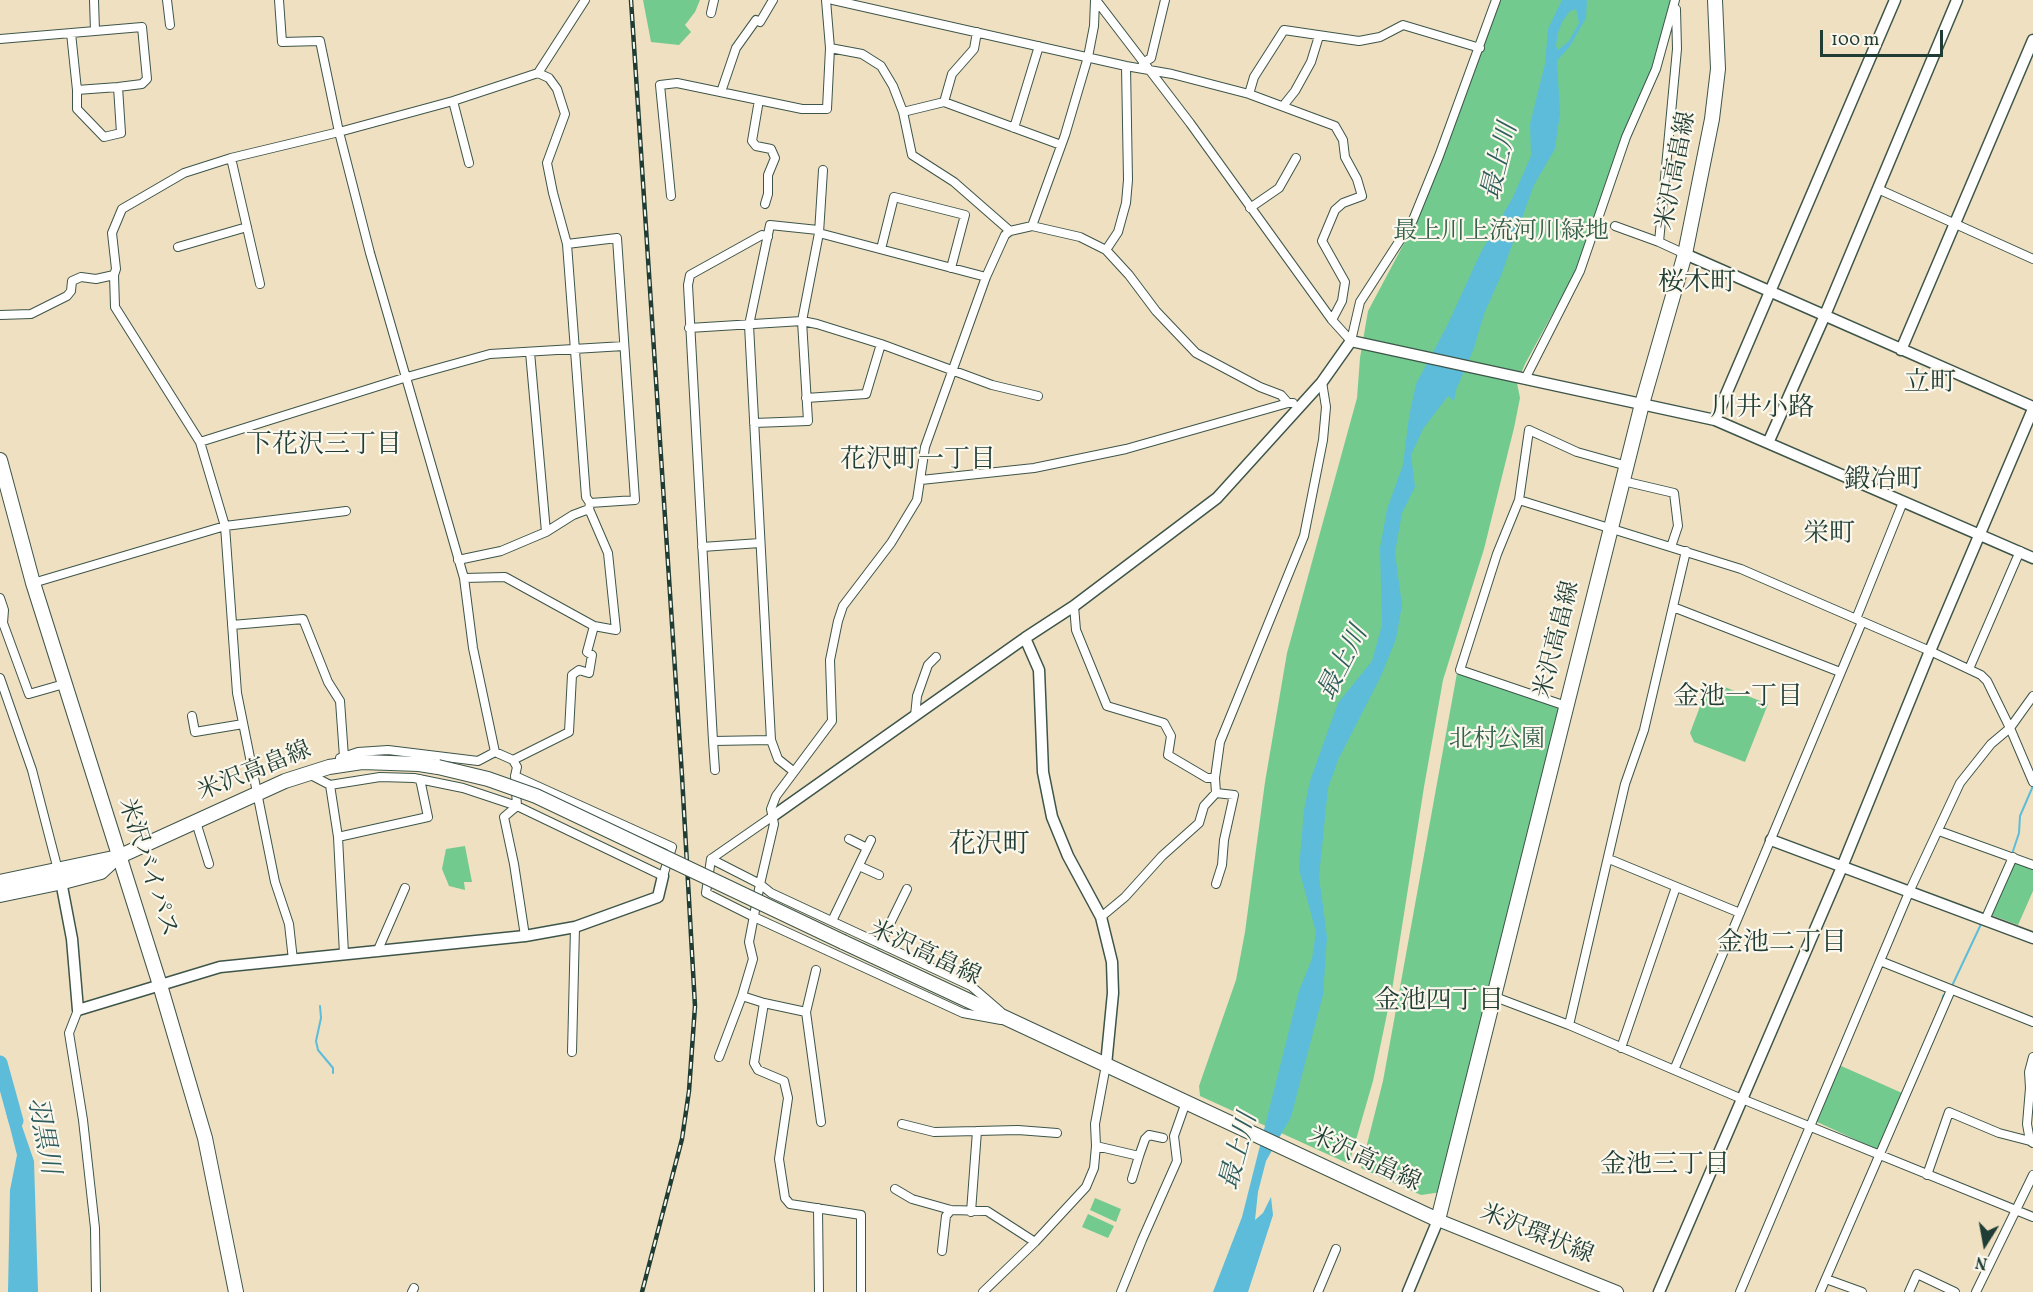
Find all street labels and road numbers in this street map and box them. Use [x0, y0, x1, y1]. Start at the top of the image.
street label: 米沢高畠線 [1652, 109, 1704, 233]
street label: 米沢高畠線 [1531, 578, 1587, 702]
street label: 米沢高畠線 [194, 737, 316, 809]
street label: 米沢バイパス [110, 795, 182, 941]
street label: 米沢高畠線 [864, 917, 984, 993]
street label: 米沢高畠線 [1304, 1123, 1424, 1199]
street label: 米沢環状線 [1475, 1200, 1597, 1272]

